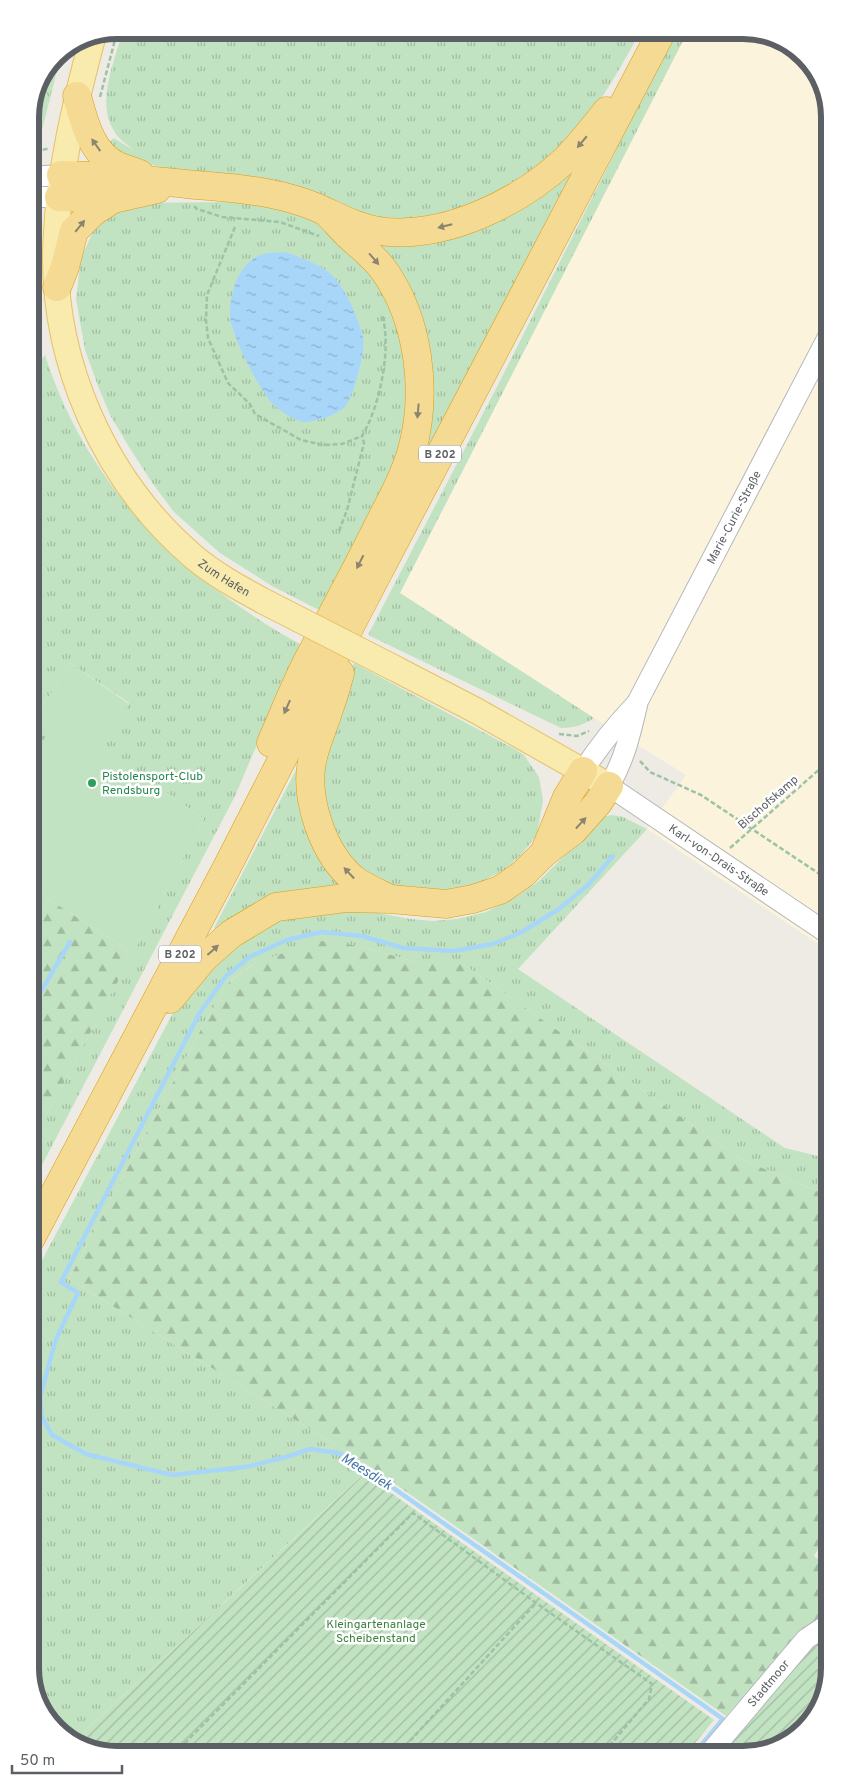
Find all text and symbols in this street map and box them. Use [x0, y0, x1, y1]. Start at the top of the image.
one-way arrow [576, 135, 587, 148]
one-way arrow [91, 138, 101, 151]
one-way arrow [74, 219, 85, 232]
one-way arrow [438, 222, 453, 230]
one-way arrow [369, 253, 380, 266]
one-way arrow [414, 404, 422, 420]
road number: B 202 [419, 446, 461, 462]
street label: Marie-Curie-Straße [704, 468, 766, 567]
one-way arrow [356, 554, 364, 569]
street label: Zum Hafen [194, 556, 253, 601]
one-way arrow [283, 700, 291, 714]
place label: Pistolensport-Club Rendsburg [102, 769, 203, 799]
street label: Bischofskamp [735, 772, 802, 833]
marker: Pistolensport-Club Rendsburg [86, 777, 98, 789]
one-way arrow [575, 818, 587, 830]
street label: Karl-von-Drais-Straße [665, 821, 772, 900]
one-way arrow [343, 868, 355, 880]
one-way arrow [206, 945, 219, 956]
road number: B 202 [159, 946, 201, 962]
water label: Meesdiek [338, 1450, 396, 1495]
park label: Kleingartenanlage Scheibenstand [326, 1617, 426, 1647]
street label: Stadtmoor [745, 1657, 794, 1711]
scale bar [12, 1742, 122, 1774]
text: 50 m [20, 1752, 55, 1771]

